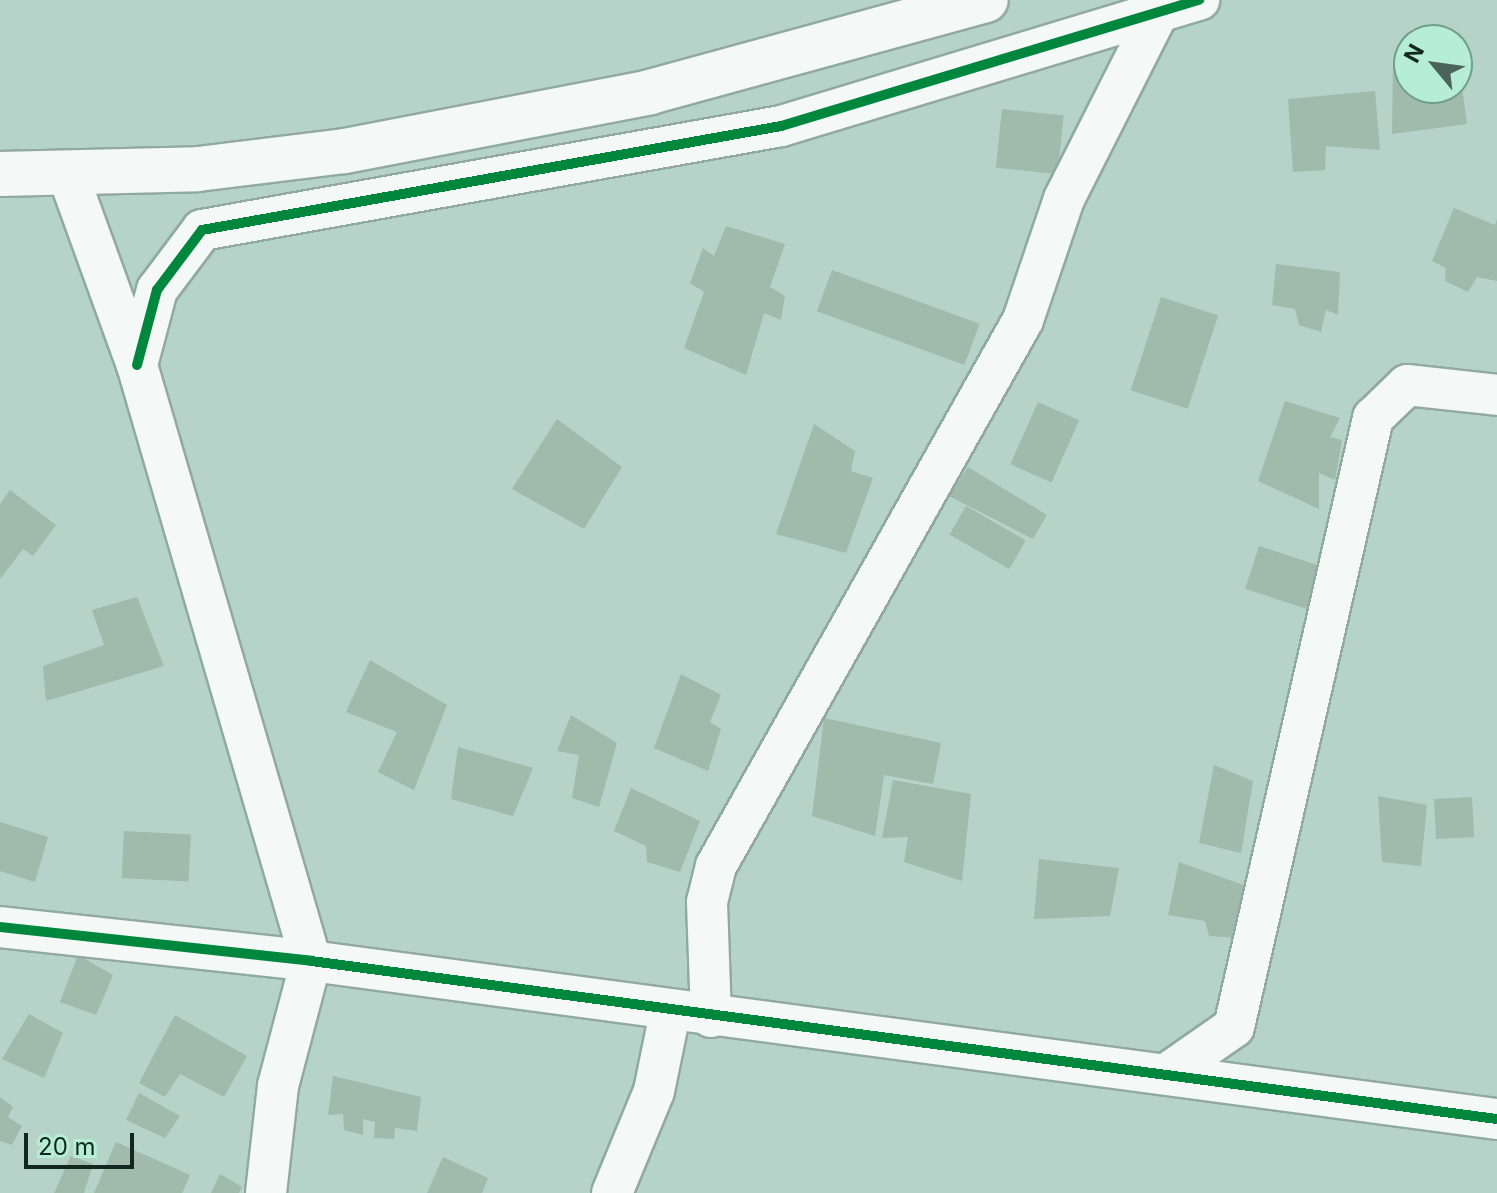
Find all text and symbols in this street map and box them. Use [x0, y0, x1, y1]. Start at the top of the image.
north arrow [1393, 24, 1473, 104]
text: N [1398, 40, 1429, 67]
scale bar [28, 1117, 138, 1167]
text: 20 m [38, 1132, 96, 1161]

